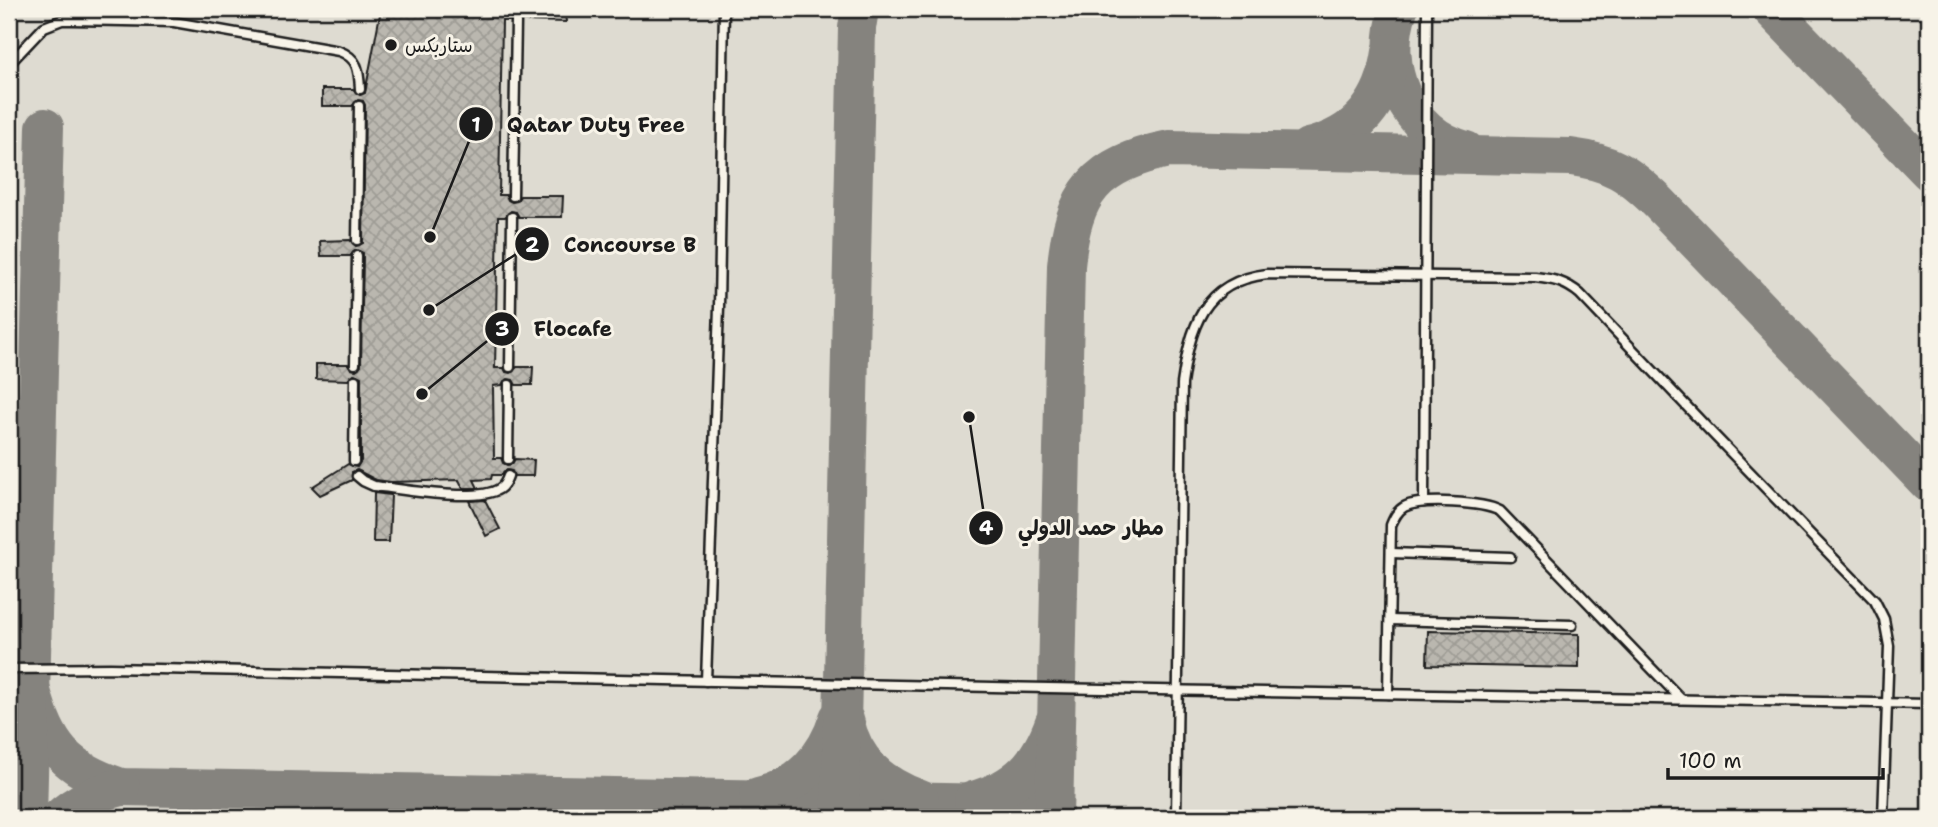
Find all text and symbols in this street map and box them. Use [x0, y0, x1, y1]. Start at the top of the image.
place label: ستاربكس [405, 33, 473, 58]
marker: ستاربكس [383, 37, 399, 53]
callout: Qatar Duty Free [458, 103, 699, 145]
text: 1 [471, 111, 481, 139]
text: Qatar Duty Free [507, 111, 685, 139]
callout: Concourse B [515, 223, 710, 265]
text: 2 [525, 231, 540, 259]
text: Concourse B [564, 231, 696, 259]
callout: Flocafe [485, 308, 626, 350]
text: 3 [495, 315, 509, 343]
text: Flocafe [534, 315, 612, 343]
callout: مطار حمد الدولي [969, 507, 1178, 549]
text: 4 [979, 514, 994, 542]
text: مطار حمد الدولي [1018, 514, 1164, 547]
scale bar [1668, 736, 1884, 780]
text: 100 m [1679, 747, 1742, 775]

